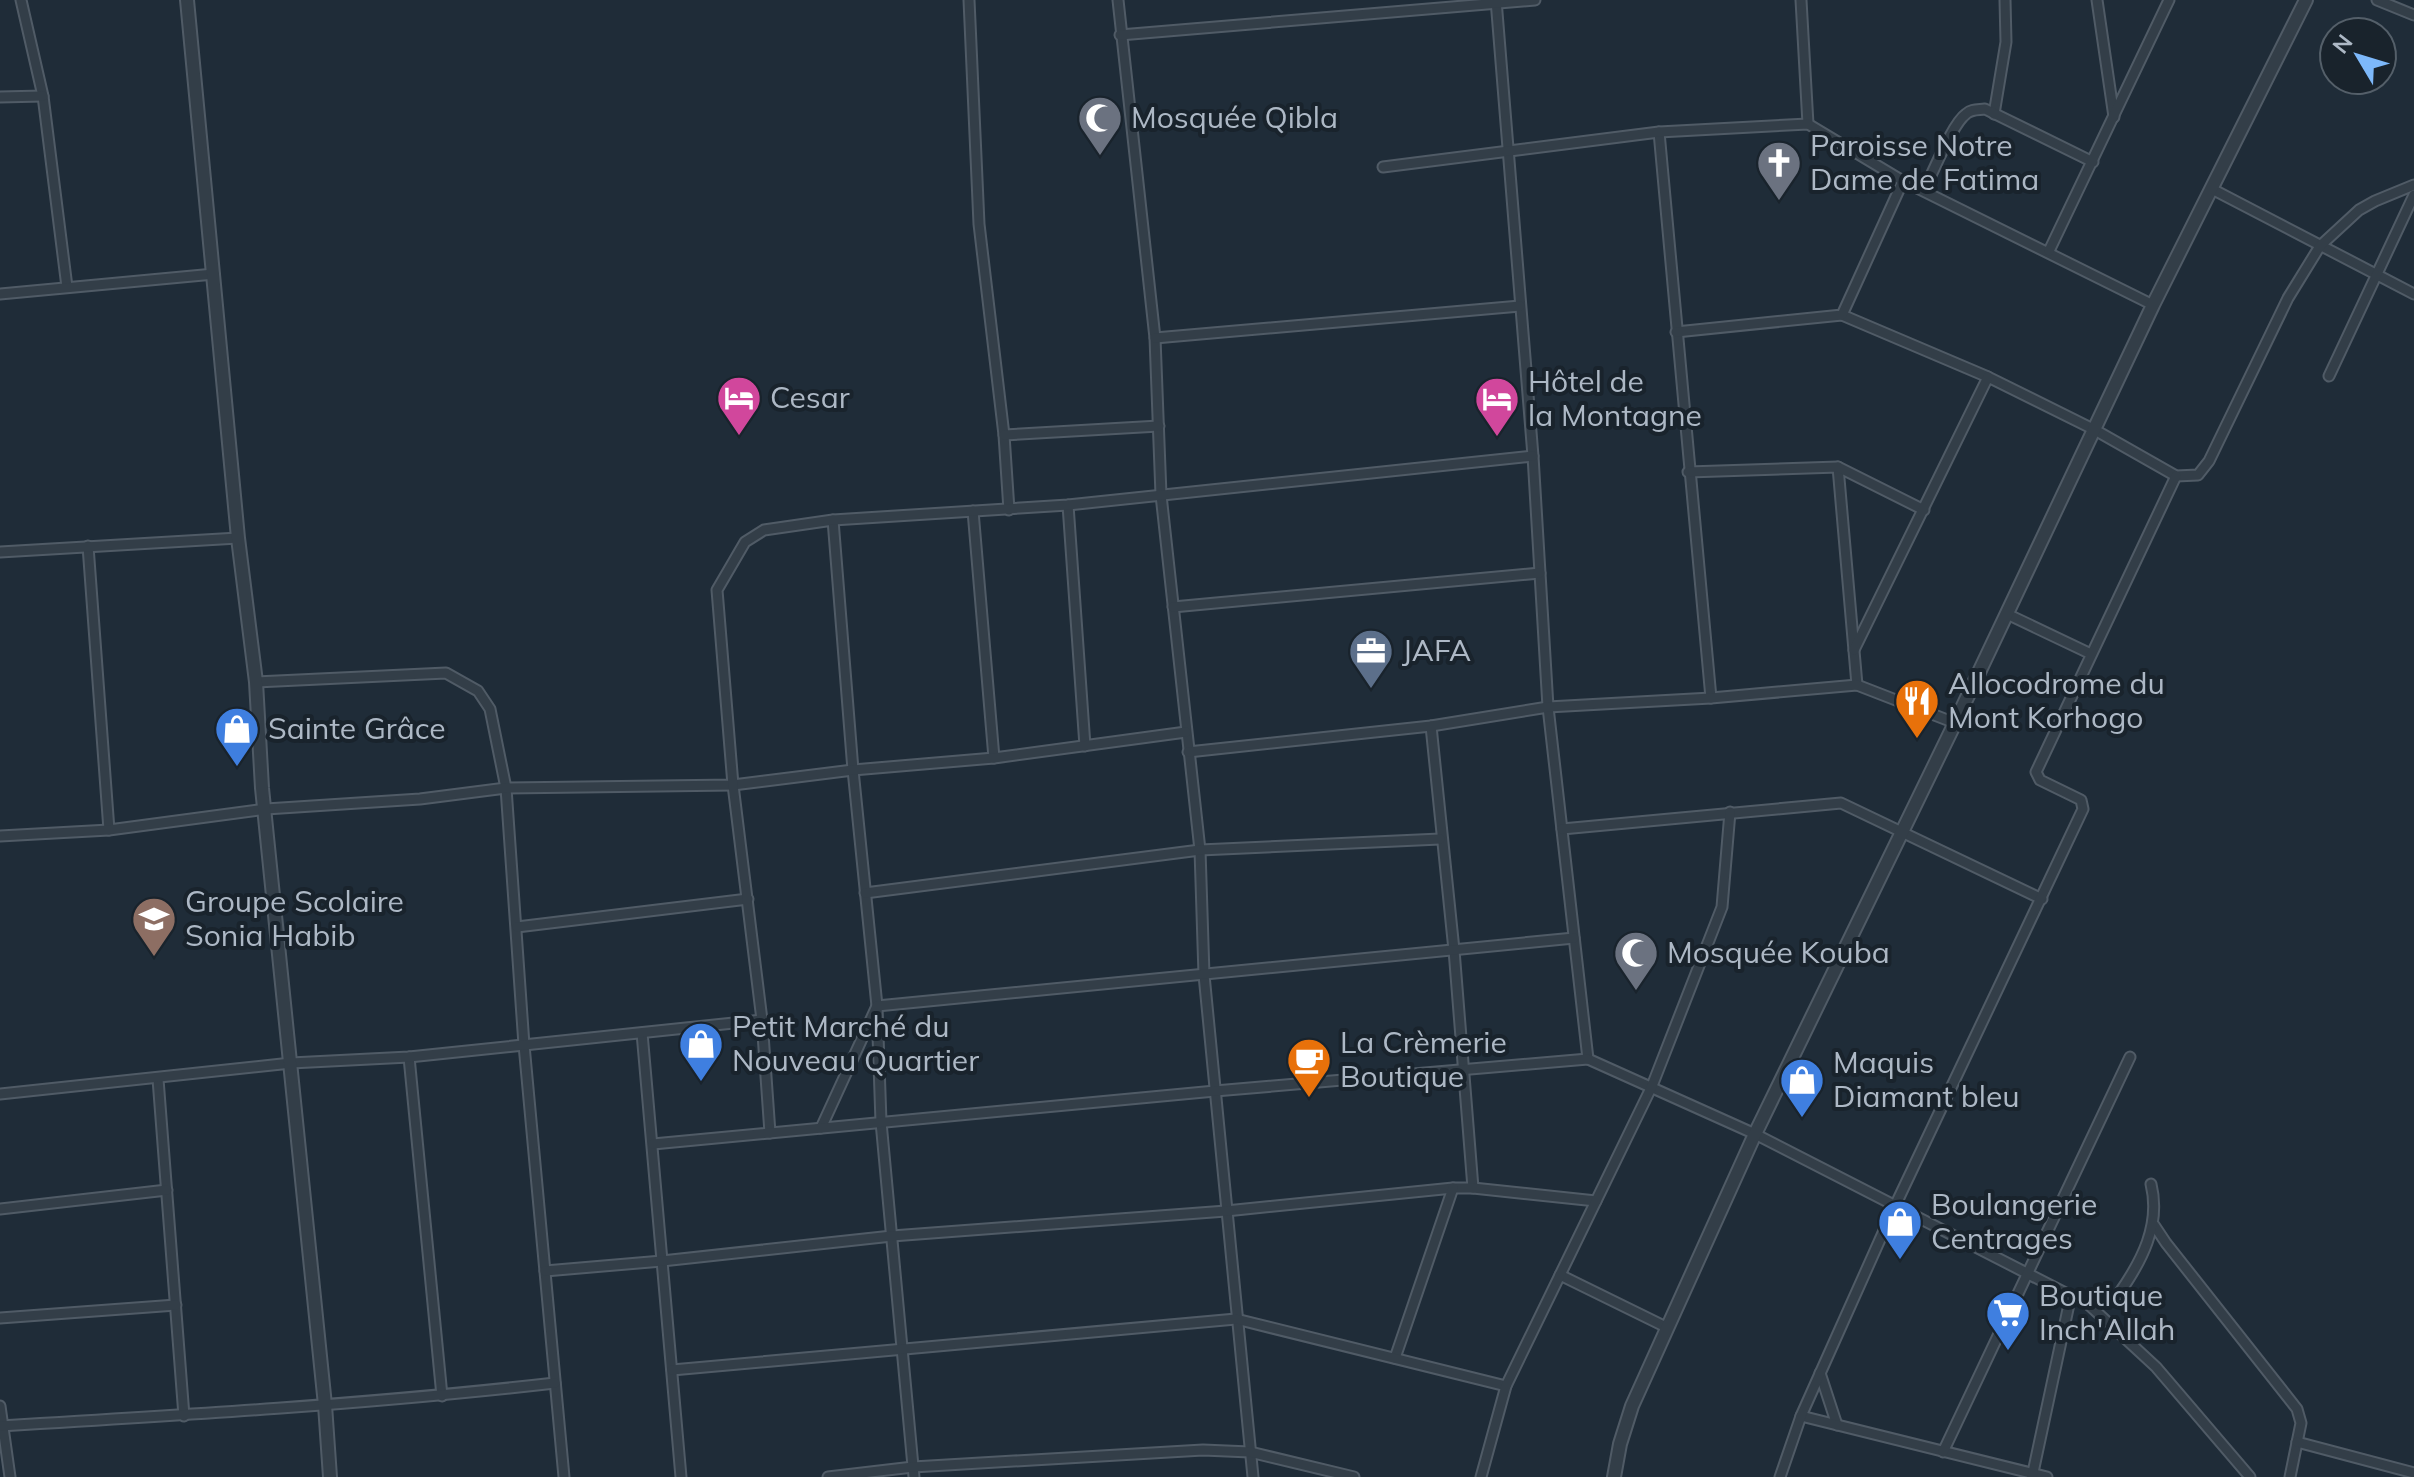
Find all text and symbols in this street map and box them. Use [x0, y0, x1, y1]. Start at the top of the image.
north arrow [2318, 16, 2398, 96]
text: N [2326, 29, 2358, 59]
mosque icon: Mosquée Qibla [1076, 94, 1124, 157]
place label: Mosquée Qibla [1131, 98, 1338, 136]
place label: Paroisse Notre Dame de Fatima [1810, 126, 2039, 198]
church icon: Paroisse Notre Dame de Fatima [1755, 139, 1803, 202]
place label: Hôtel de la Montagne [1528, 362, 1702, 434]
hotel icon: Cesar [715, 374, 763, 437]
hotel icon: Hôtel de la Montagne [1473, 375, 1521, 438]
place label: Cesar [770, 378, 850, 416]
office icon: JAFA [1347, 627, 1395, 690]
place label: JAFA [1402, 631, 1471, 669]
place label: Allocodrome du Mont Korhogo [1948, 664, 2165, 736]
restaurant icon: Allocodrome du Mont Korhogo [1893, 677, 1941, 740]
shop icon: Sainte Grâce [213, 705, 261, 768]
place label: Sainte Grâce [268, 709, 446, 747]
place label: Groupe Scolaire Sonia Habib [185, 882, 404, 954]
school or university icon: Groupe Scolaire Sonia Habib [130, 895, 178, 958]
mosque icon: Mosquée Kouba [1612, 929, 1660, 992]
place label: Mosquée Kouba [1667, 933, 1890, 971]
place label: Petit Marché du Nouveau Quartier [732, 1007, 979, 1079]
shop icon: Petit Marché du Nouveau Quartier [677, 1020, 725, 1083]
place label: La Crèmerie Boutique [1340, 1023, 1507, 1095]
cafe icon: La Crèmerie Boutique [1285, 1036, 1333, 1099]
place label: Maquis Diamant bleu [1833, 1043, 2020, 1115]
shop icon: Maquis Diamant bleu [1778, 1056, 1826, 1119]
place label: Boulangerie Centrages [1931, 1185, 2097, 1257]
shop icon: Boulangerie Centrages [1876, 1198, 1924, 1261]
place label: Boutique Inch'Allah [2039, 1276, 2175, 1348]
supermarket icon: Boutique Inch'Allah [1984, 1289, 2032, 1352]

